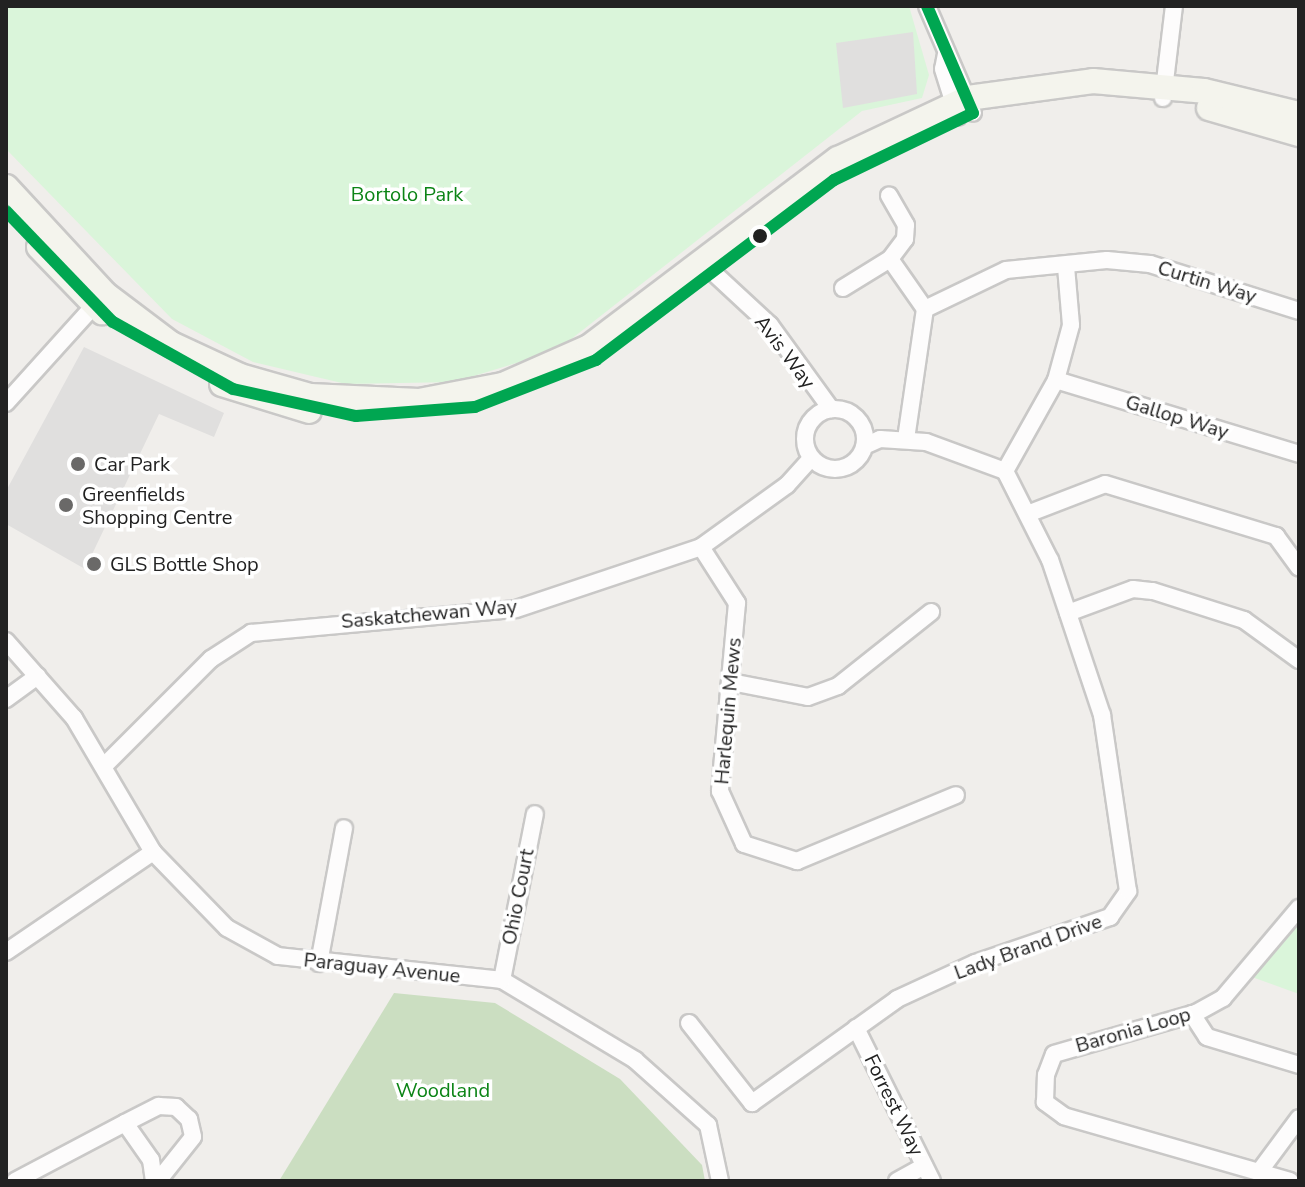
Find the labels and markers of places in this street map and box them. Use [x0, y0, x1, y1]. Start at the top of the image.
unlabelled marker [752, 228, 768, 244]
place label: Car Park [94, 452, 170, 476]
marker: Car Park [69, 455, 87, 473]
place label: Greenfields Shopping Centre [82, 482, 232, 529]
marker: Greenfields Shopping Centre [57, 496, 75, 514]
place label: GLS Bottle Shop [110, 552, 259, 576]
marker: GLS Bottle Shop [85, 555, 103, 573]

